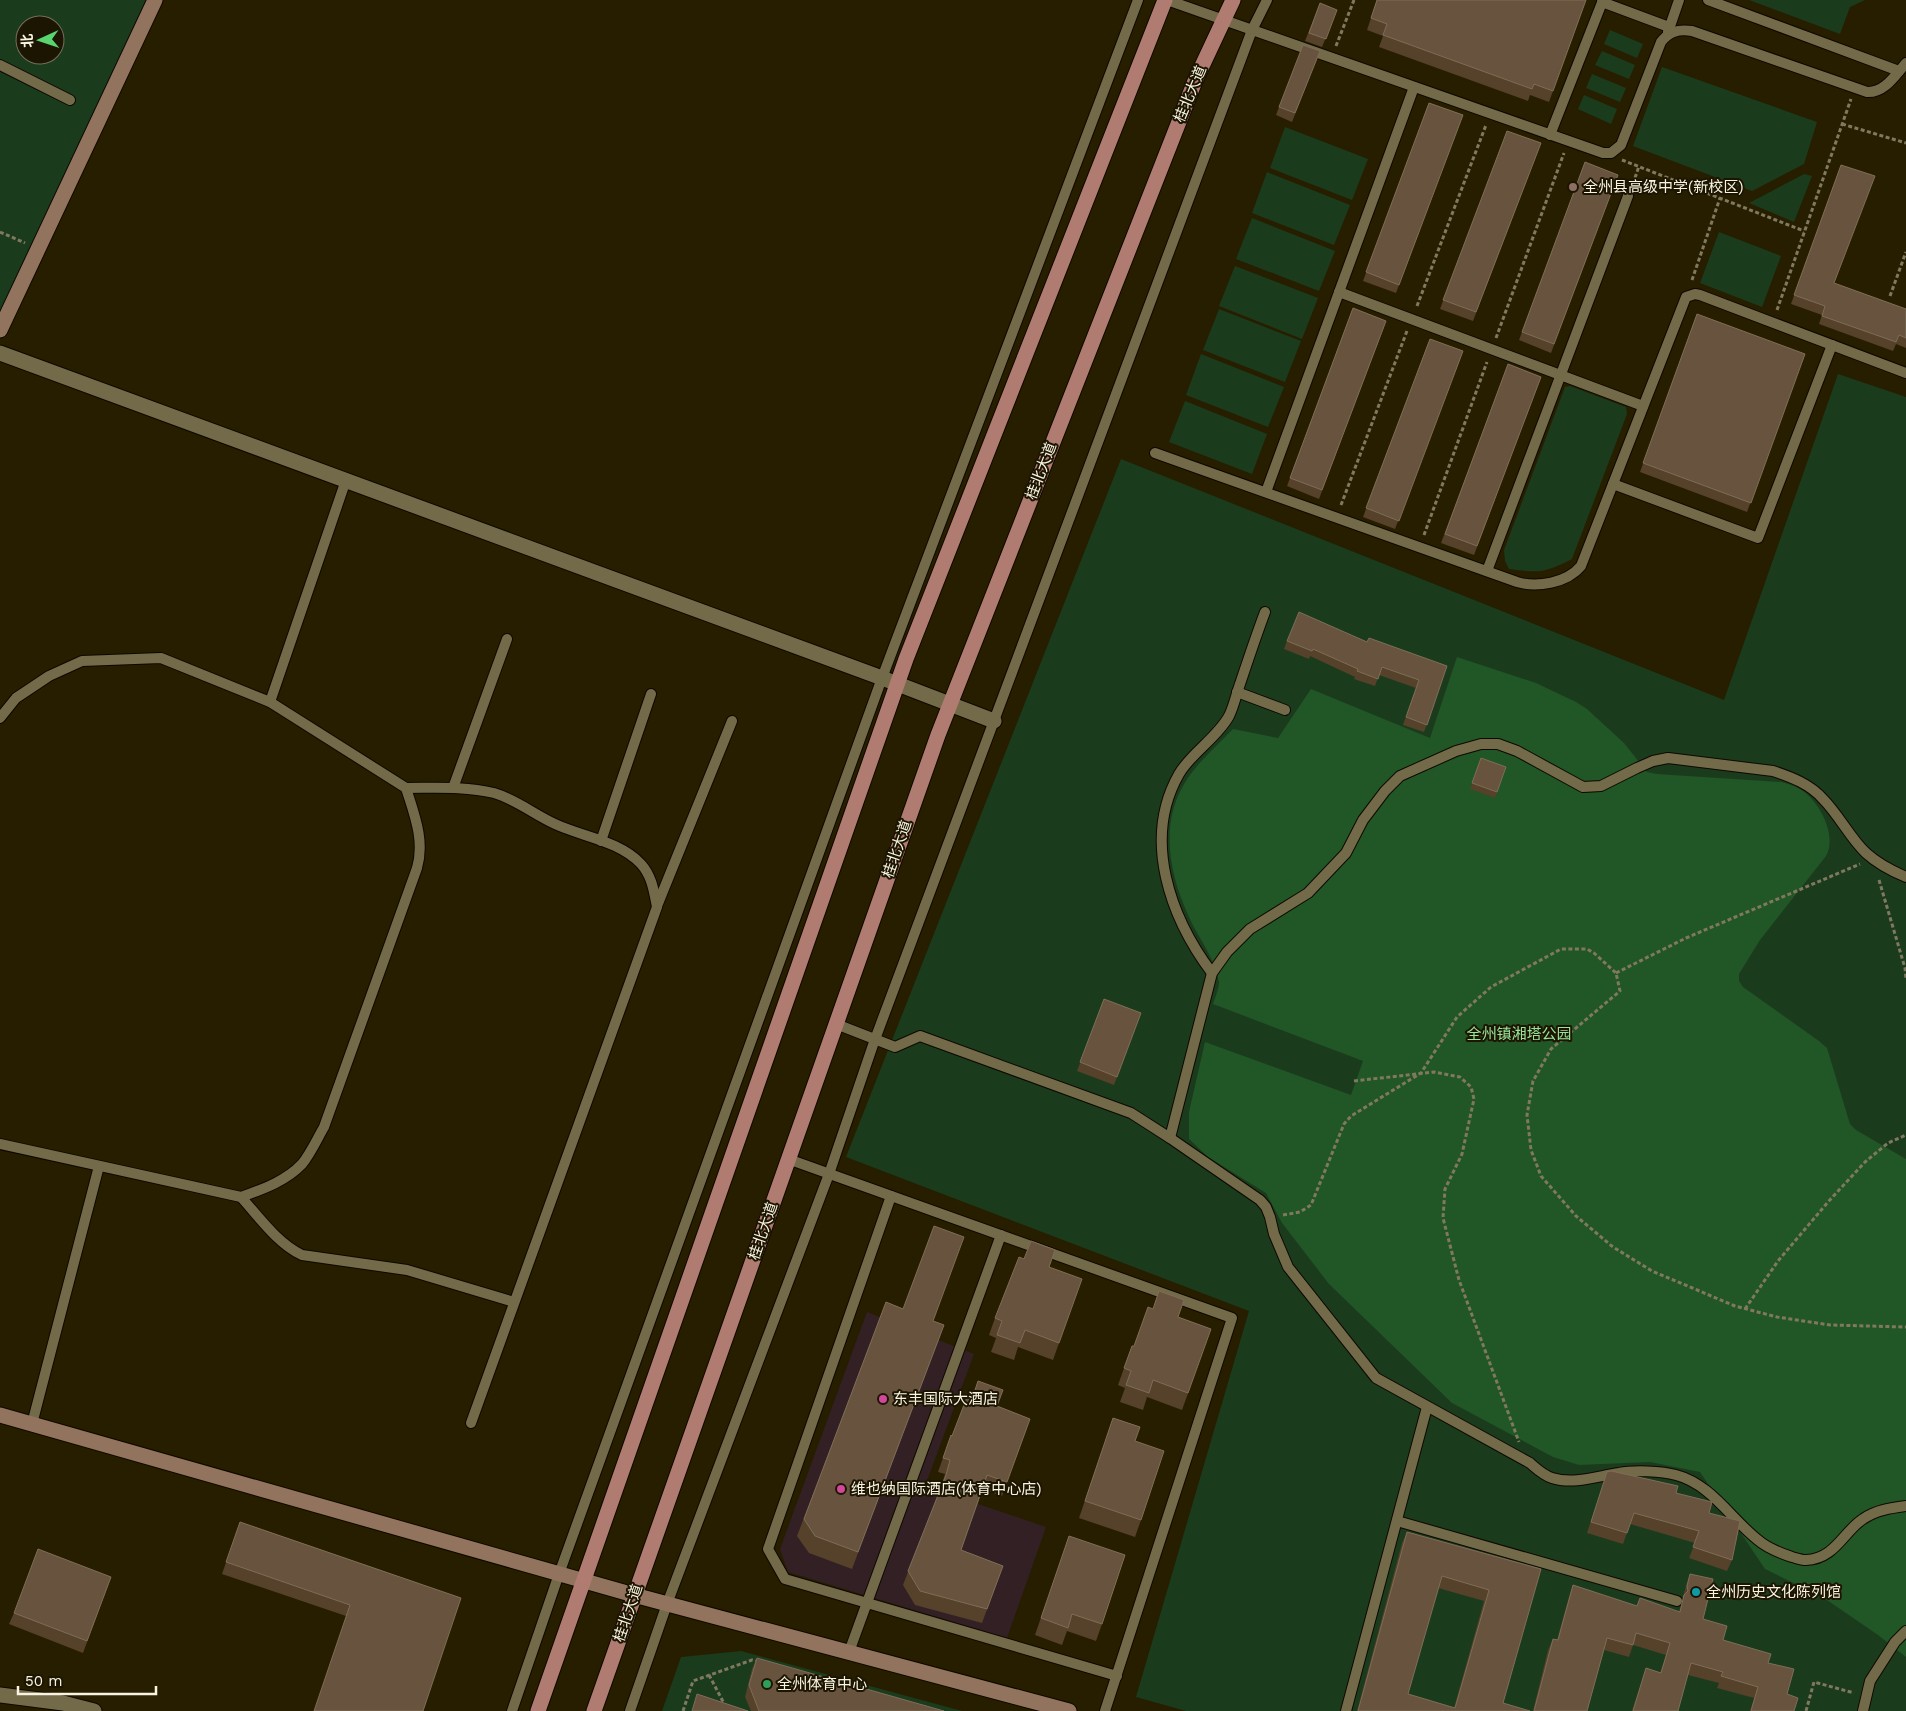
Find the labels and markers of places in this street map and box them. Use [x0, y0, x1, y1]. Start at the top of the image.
place label: 全州县高级中学(新校区) [1583, 178, 1744, 196]
marker: 全州县高级中学(新校区) [1567, 181, 1579, 193]
place label: 东丰国际大酒店 [893, 1390, 998, 1408]
marker: 东丰国际大酒店 [877, 1393, 889, 1405]
place label: 维也纳国际酒店(体育中心店) [851, 1480, 1042, 1498]
marker: 维也纳国际酒店(体育中心店) [835, 1483, 847, 1495]
place label: 全州历史文化陈列馆 [1706, 1583, 1841, 1601]
marker: 全州历史文化陈列馆 [1690, 1586, 1702, 1598]
place label: 全州体育中心 [777, 1675, 867, 1693]
marker: 全州体育中心 [761, 1678, 773, 1690]

